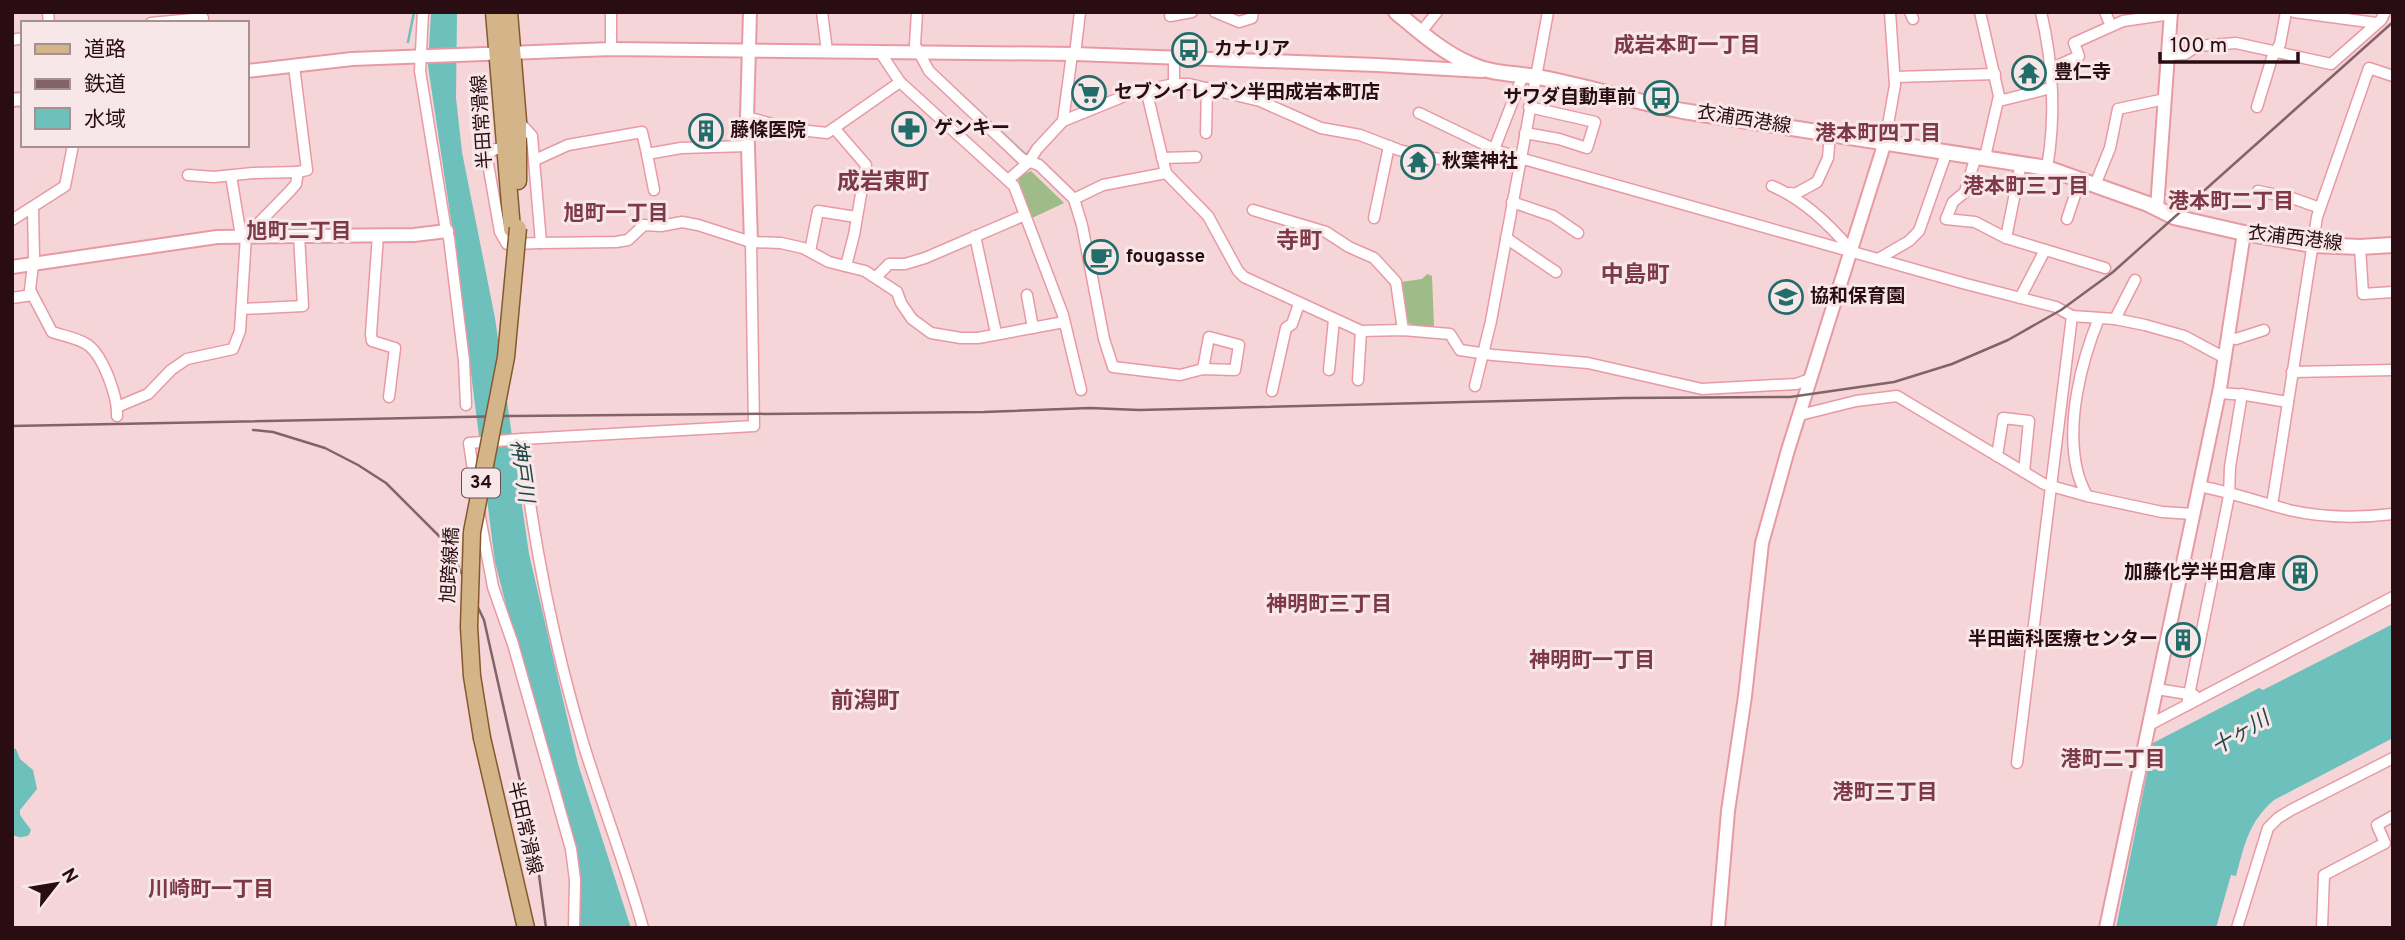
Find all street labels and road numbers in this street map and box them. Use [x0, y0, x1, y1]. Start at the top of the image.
street label: 半田常滑線 [468, 74, 498, 170]
street label: 衣浦西港線 [1695, 101, 1793, 139]
street label: 衣浦西港線 [2246, 221, 2344, 257]
road number: 34 [462, 468, 500, 498]
street label: 旭跨線橋 [437, 526, 465, 604]
street label: 半田常滑線 [502, 779, 546, 877]

